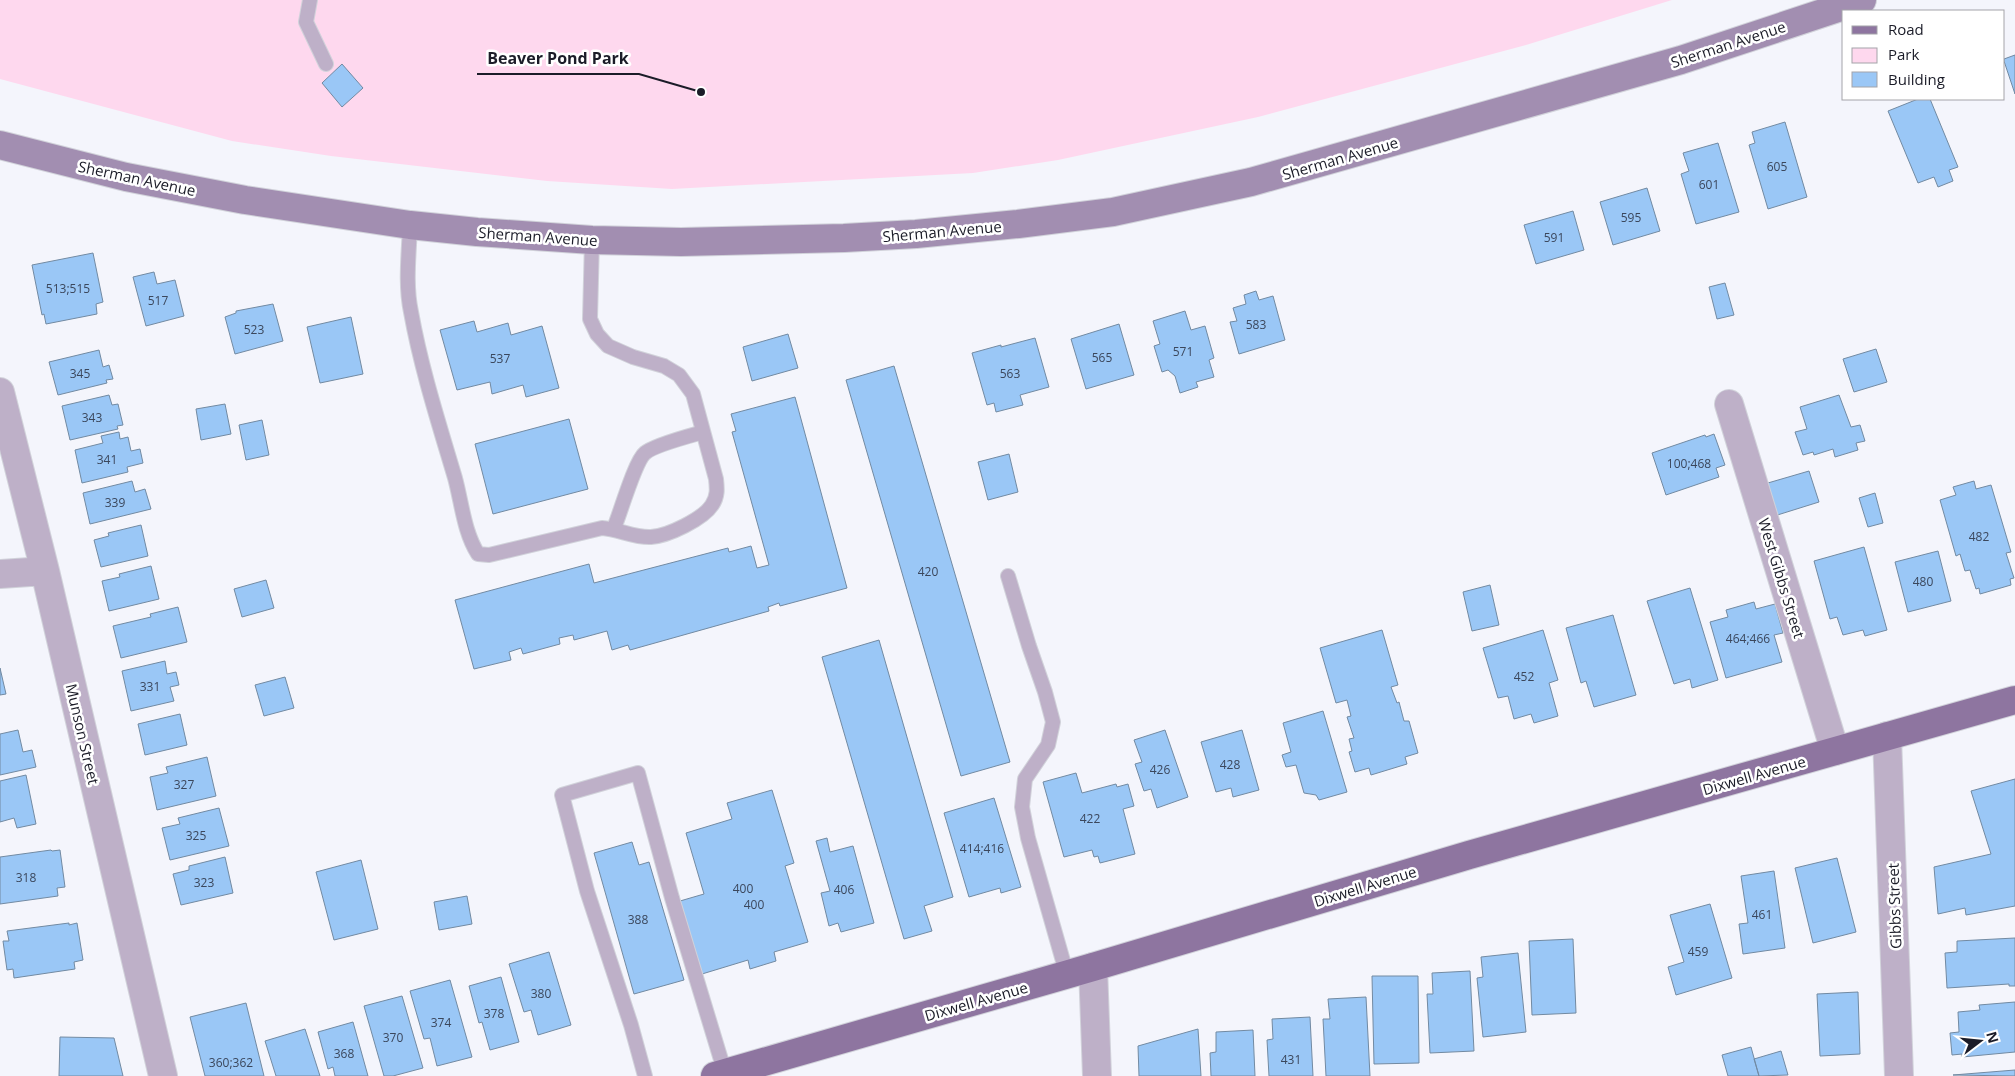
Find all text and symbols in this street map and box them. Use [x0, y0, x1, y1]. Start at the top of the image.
legend [1842, 10, 2005, 100]
street label: Sherman Avenue [1668, 16, 1788, 72]
text: Road [1888, 19, 1924, 39]
callout: Beaver Pond Park [477, 43, 639, 74]
text: Park [1888, 44, 1919, 64]
text: Beaver Pond Park [487, 47, 629, 69]
text: Building [1888, 69, 1945, 89]
street label: Sherman Avenue [1280, 132, 1400, 184]
street label: Sherman Avenue [76, 156, 198, 200]
house number: 605 [1767, 158, 1787, 175]
house number: 601 [1699, 176, 1719, 193]
house number: 595 [1621, 209, 1641, 226]
street label: Sherman Avenue [882, 216, 1002, 246]
street label: Sherman Avenue [478, 222, 598, 250]
house number: 591 [1544, 229, 1564, 246]
house number: 513;515 [46, 280, 90, 297]
house number: 517 [148, 292, 168, 309]
house number: 583 [1246, 316, 1266, 333]
house number: 523 [244, 321, 264, 338]
house number: 571 [1173, 343, 1193, 360]
house number: 565 [1092, 349, 1112, 366]
house number: 537 [490, 350, 510, 367]
house number: 345 [70, 365, 90, 382]
house number: 563 [1000, 365, 1020, 382]
house number: 343 [82, 409, 102, 426]
house number: 341 [97, 451, 117, 468]
house number: 100;468 [1667, 455, 1711, 472]
house number: 339 [105, 494, 125, 511]
street label: West Gibbs Street [1754, 515, 1810, 641]
house number: 482 [1969, 528, 1989, 545]
house number: 420 [918, 563, 938, 580]
house number: 480 [1913, 573, 1933, 590]
house number: 464;466 [1726, 630, 1770, 647]
house number: 452 [1514, 668, 1534, 685]
house number: 331 [140, 678, 160, 695]
street label: Munson Street [62, 682, 104, 786]
street label: Dixwell Avenue [1700, 751, 1808, 799]
house number: 428 [1220, 756, 1240, 773]
house number: 426 [1150, 761, 1170, 778]
house number: 327 [174, 776, 194, 793]
house number: 422 [1080, 810, 1100, 827]
house number: 325 [186, 827, 206, 844]
house number: 414;416 [960, 840, 1004, 857]
street label: Dixwell Avenue [1311, 861, 1419, 911]
street label: Gibbs Street [1883, 863, 1905, 949]
house number: 318 [16, 869, 36, 886]
house number: 323 [194, 874, 214, 891]
house number: 400 [733, 880, 753, 897]
house number: 406 [834, 881, 854, 898]
house number: 400 [744, 896, 764, 913]
house number: 461 [1752, 906, 1772, 923]
house number: 388 [628, 911, 648, 928]
house number: 459 [1688, 943, 1708, 960]
street label: Dixwell Avenue [922, 977, 1030, 1025]
house number: 380 [531, 985, 551, 1002]
house number: 378 [484, 1005, 504, 1022]
house number: 374 [431, 1014, 451, 1031]
north arrow [1955, 1016, 2005, 1066]
house number: 370 [383, 1029, 403, 1046]
text: N [1982, 1029, 2004, 1045]
house number: 368 [334, 1045, 354, 1062]
house number: 431 [1281, 1051, 1301, 1068]
house number: 360;362 [209, 1054, 253, 1071]

